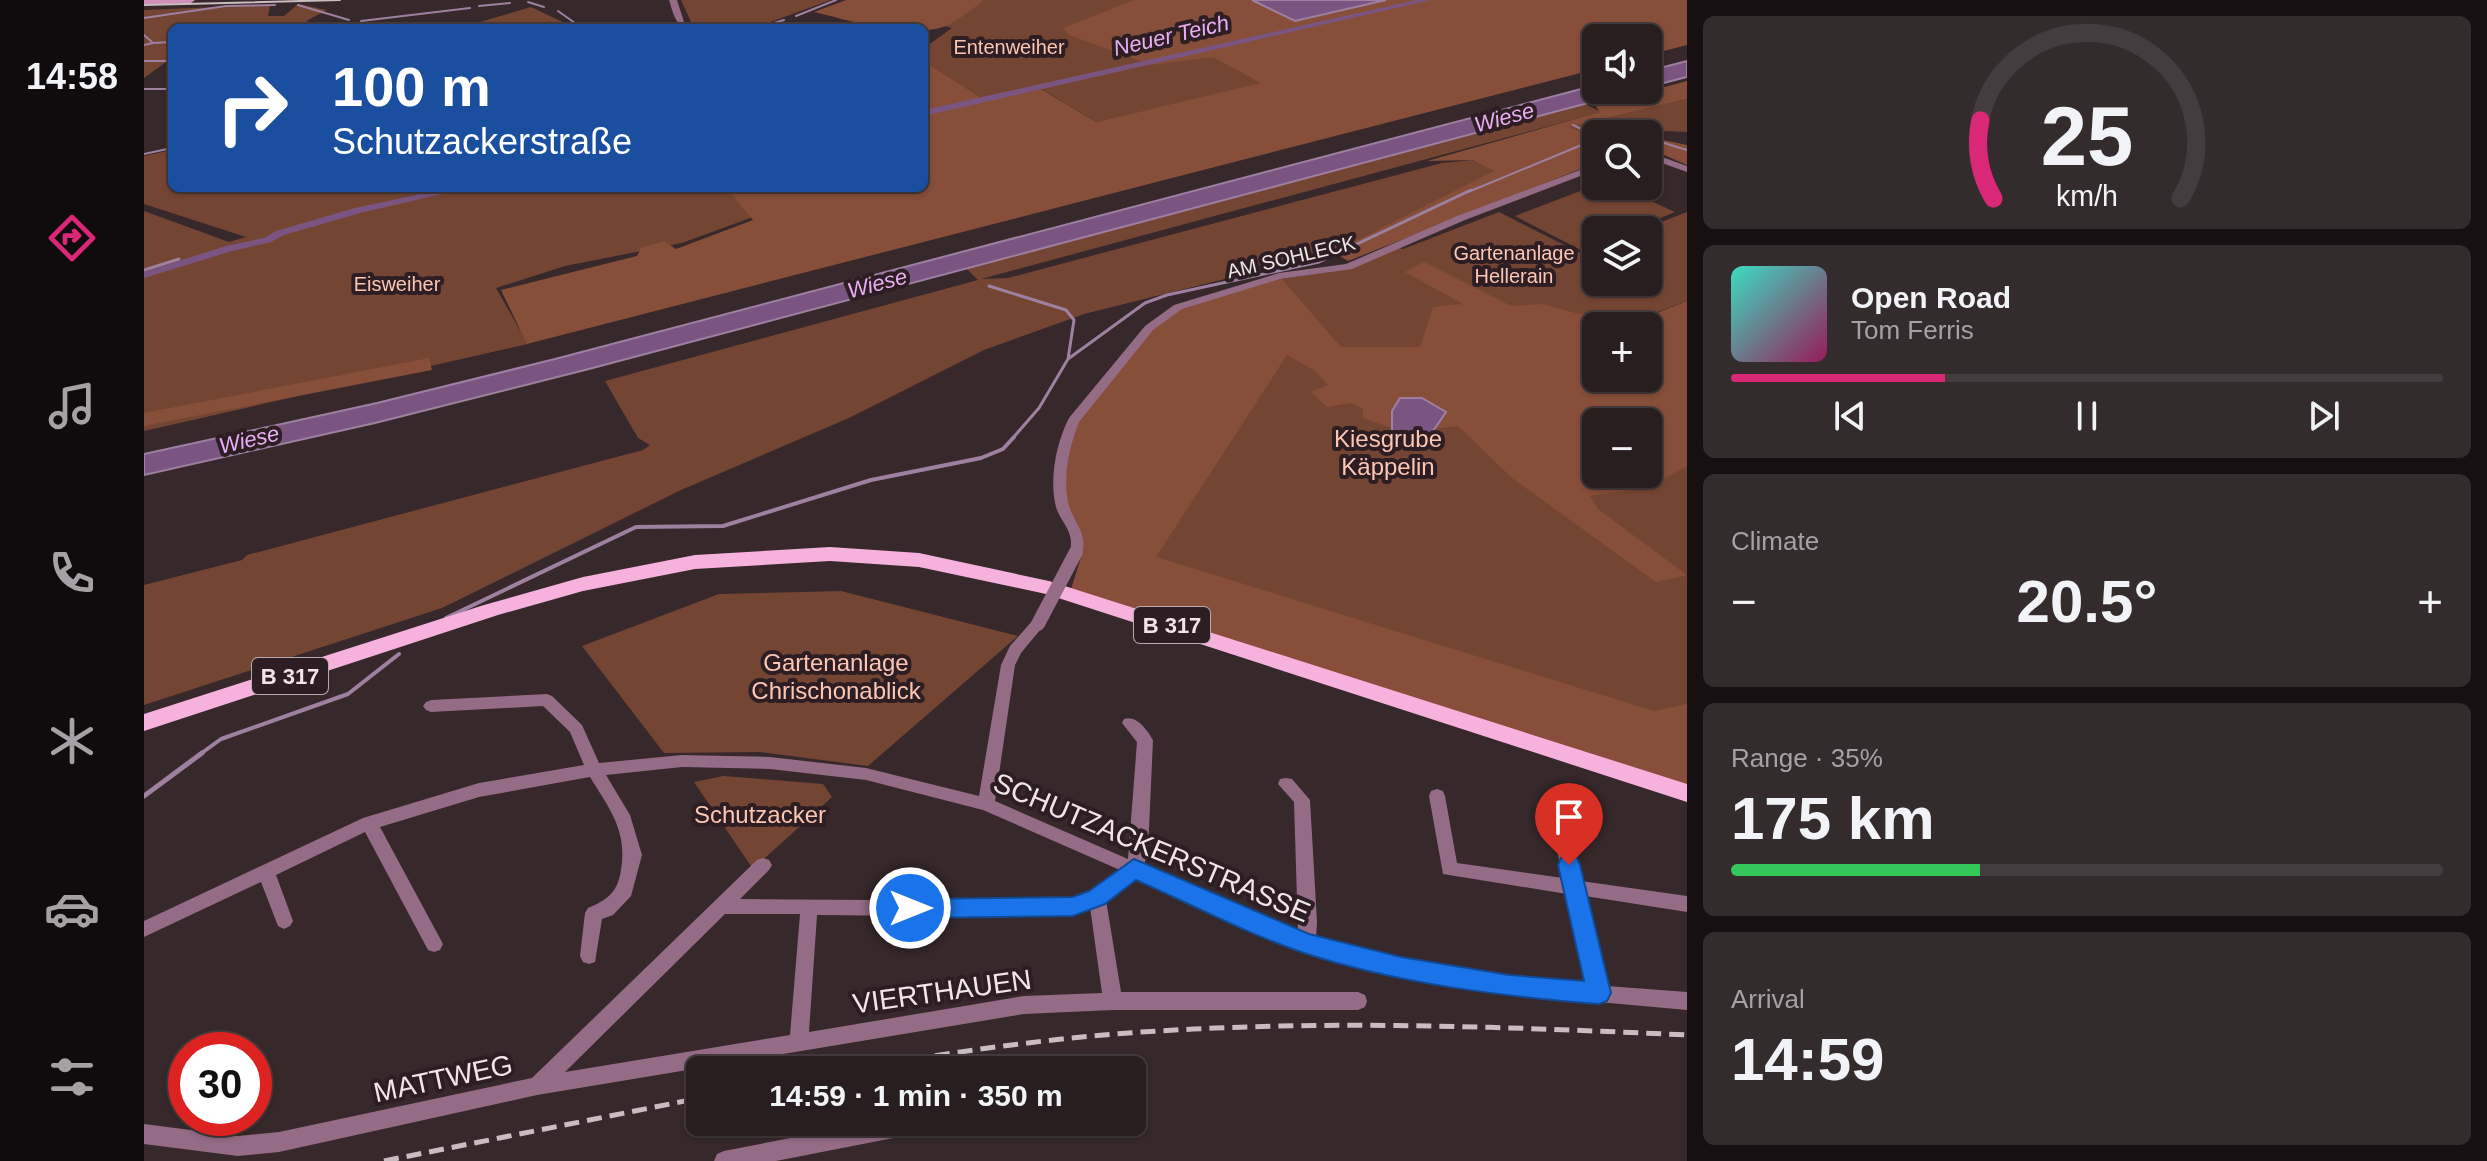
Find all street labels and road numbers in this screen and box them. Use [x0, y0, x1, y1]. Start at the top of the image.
street label: AM SOHLECK [1225, 231, 1358, 282]
road number: B 317 [1134, 607, 1210, 643]
road number: B 317 [252, 658, 328, 694]
street label: SCHUTZACKERSTRASSE [989, 767, 1315, 928]
street label: VIERTHAUEN [851, 964, 1033, 1019]
street label: MATTWEG [371, 1049, 515, 1108]

